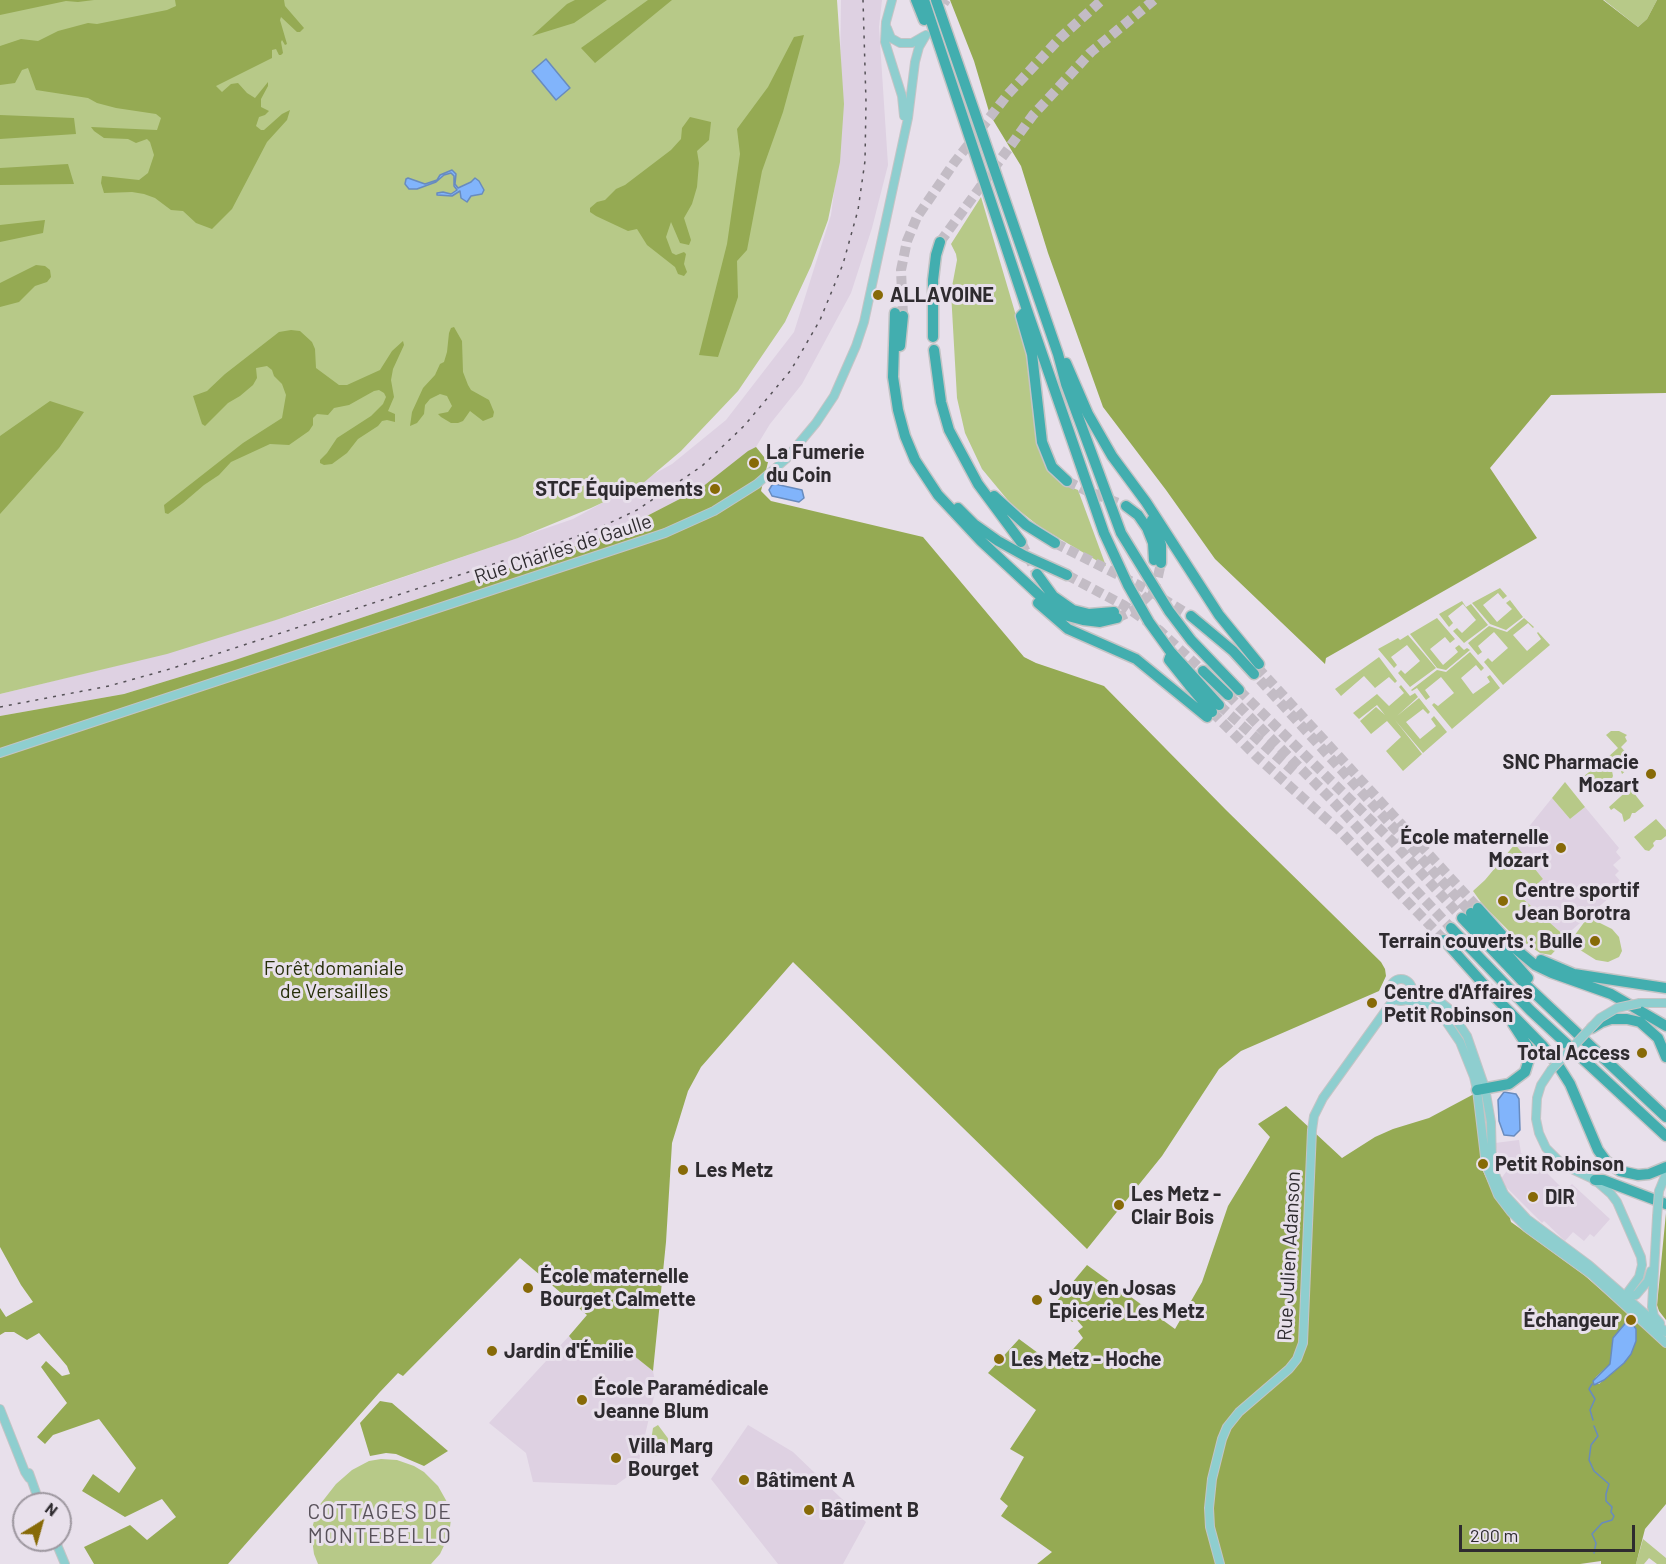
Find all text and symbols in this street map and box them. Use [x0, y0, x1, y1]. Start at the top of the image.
place label: ALLAVOINE [890, 283, 994, 307]
marker: ALLAVOINE [871, 288, 885, 302]
place label: La Fumerie du Coin [766, 440, 865, 487]
marker: La Fumerie du Coin [747, 456, 761, 470]
place label: STCF Équipements [535, 477, 703, 501]
marker: STCF Équipements [708, 482, 722, 496]
street label: Rue Charles de Gaulle [471, 509, 655, 589]
place label: SNC Pharmacie Mozart [1503, 750, 1639, 797]
marker: SNC Pharmacie Mozart [1644, 767, 1658, 781]
place label: École maternelle Mozart [1400, 825, 1549, 872]
marker: École maternelle Mozart [1554, 841, 1568, 855]
place label: Centre sportif Jean Borotra [1515, 878, 1640, 925]
marker: Centre sportif Jean Borotra [1496, 894, 1510, 908]
place label: Terrain couverts : Bulle [1378, 929, 1583, 953]
marker: Terrain couverts : Bulle [1588, 934, 1602, 948]
park label: Forêt domaniale de Versailles [264, 956, 404, 1003]
place label: Centre d'Affaires Petit Robinson [1384, 980, 1533, 1027]
marker: Centre d'Affaires Petit Robinson [1365, 996, 1379, 1010]
place label: Total Access [1517, 1041, 1630, 1065]
marker: Total Access [1635, 1046, 1649, 1060]
place label: Petit Robinson [1495, 1152, 1624, 1176]
marker: Petit Robinson [1476, 1157, 1490, 1171]
place label: Les Metz [695, 1158, 773, 1182]
marker: Les Metz [676, 1163, 690, 1177]
street label: Rue Julien Adanson [1273, 1170, 1305, 1342]
place label: Les Metz - Clair Bois [1131, 1182, 1221, 1229]
place label: DIR [1545, 1185, 1575, 1209]
marker: DIR [1526, 1190, 1540, 1204]
marker: Les Metz - Clair Bois [1112, 1198, 1126, 1212]
place label: École maternelle Bourget Calmette [540, 1264, 696, 1311]
place label: Jouy en Josas Epicerie Les Metz [1049, 1276, 1204, 1323]
marker: École maternelle Bourget Calmette [521, 1281, 535, 1295]
marker: Jouy en Josas Epicerie Les Metz [1030, 1293, 1044, 1307]
place label: Échangeur [1524, 1308, 1619, 1332]
marker: Échangeur [1624, 1313, 1638, 1327]
place label: Jardin d'Émilie [504, 1339, 634, 1363]
marker: Jardin d'Émilie [485, 1344, 499, 1358]
place label: Les Metz - Hoche [1011, 1347, 1161, 1371]
marker: Les Metz - Hoche [992, 1352, 1006, 1366]
place label: École Paramédicale Jeanne Blum [594, 1376, 769, 1423]
marker: École Paramédicale Jeanne Blum [575, 1393, 589, 1407]
place label: Villa Marg Bourget [628, 1434, 713, 1481]
marker: Villa Marg Bourget [609, 1451, 623, 1465]
place label: Bâtiment A [756, 1468, 855, 1492]
marker: Bâtiment A [737, 1473, 751, 1487]
north arrow [12, 1492, 72, 1552]
text: N [42, 1498, 62, 1520]
place label: Bâtiment B [821, 1498, 919, 1522]
district label: COTTAGES DE MONTEBELLO [307, 1499, 453, 1549]
marker: Bâtiment B [802, 1503, 816, 1517]
scale bar [1462, 1513, 1638, 1551]
text: 200 m [1470, 1524, 1518, 1546]

